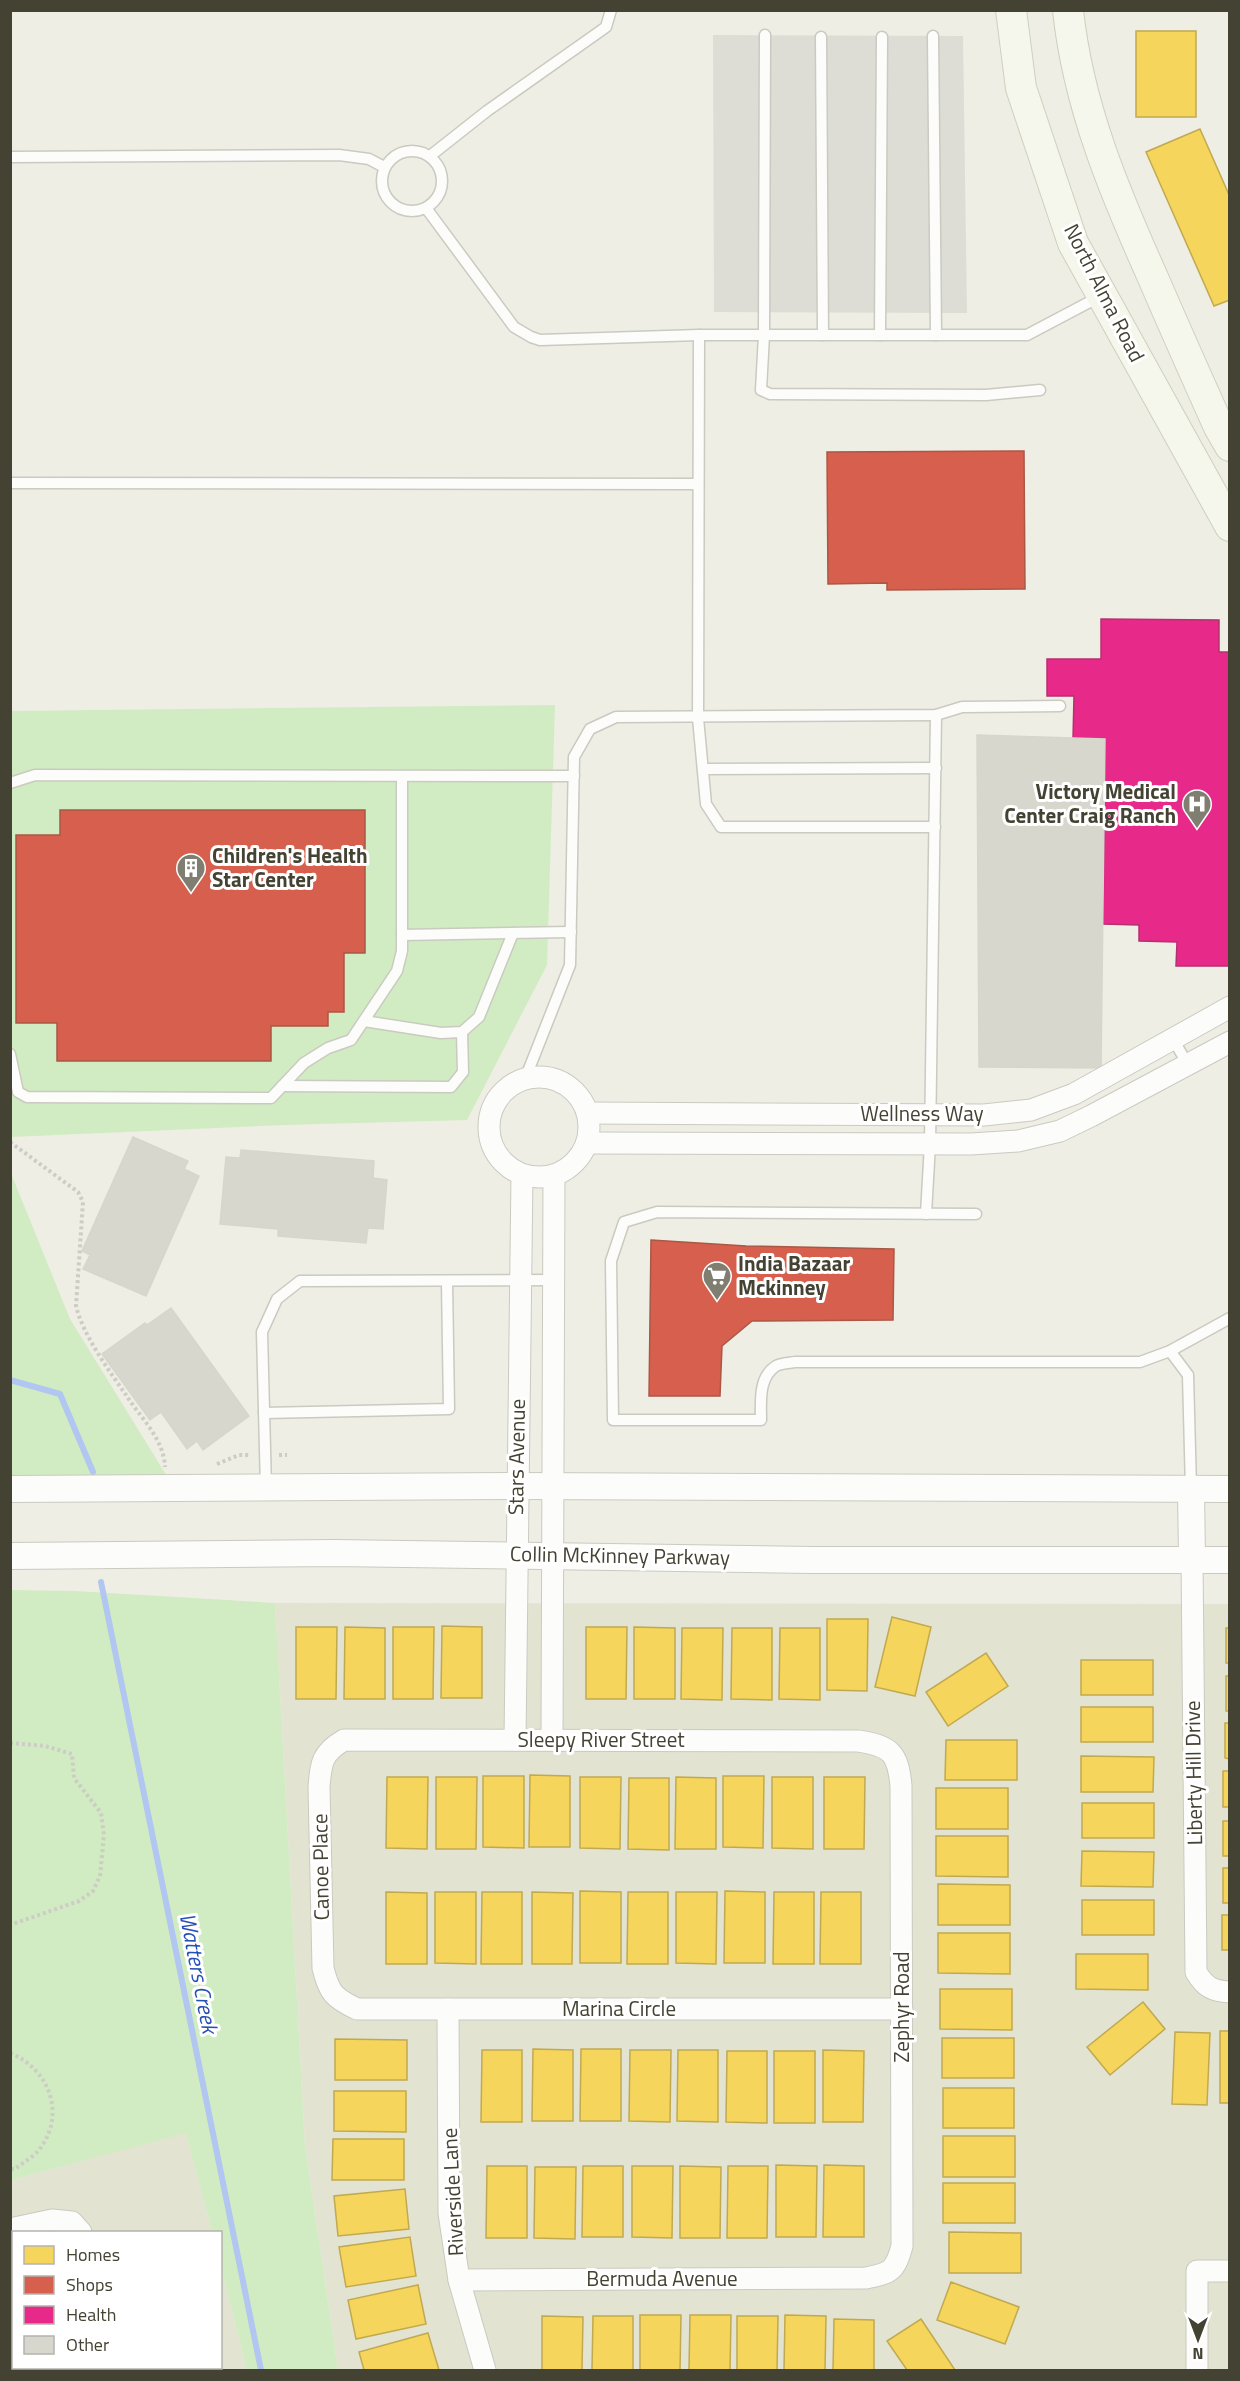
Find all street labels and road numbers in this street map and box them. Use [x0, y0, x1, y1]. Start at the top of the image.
street label: North Alma Road [1056, 218, 1153, 367]
street label: Wellness Way [860, 1097, 984, 1129]
street label: Stars Avenue [499, 1398, 533, 1515]
street label: Collin McKinney Parkway [510, 1537, 730, 1573]
street label: Liberty Hill Drive [1176, 1700, 1210, 1846]
street label: Sleepy River Street [517, 1723, 685, 1755]
street label: Canoe Place [303, 1813, 337, 1921]
street label: Zephyr Road [885, 1951, 917, 2063]
street label: Marina Circle [562, 1992, 676, 2024]
street label: Riverside Lane [433, 2127, 471, 2257]
street label: Bermuda Avenue [586, 2262, 738, 2294]

